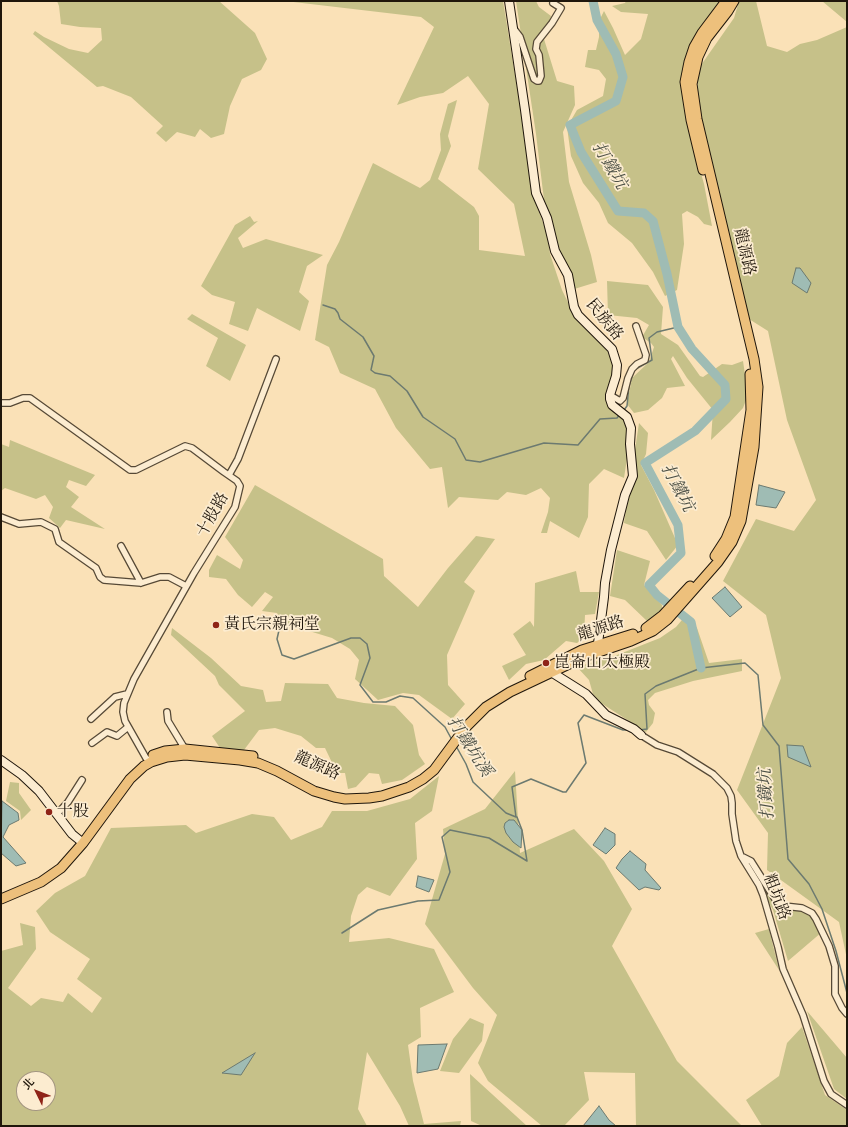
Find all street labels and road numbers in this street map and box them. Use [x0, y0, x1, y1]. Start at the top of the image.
street label: 龍源路 [729, 226, 759, 278]
street label: 民族路 [581, 295, 627, 345]
street label: 十股路 [193, 489, 233, 541]
street label: 龍源路 [575, 612, 627, 646]
street label: 龍源路 [291, 747, 343, 785]
street label: 粗坑路 [758, 871, 794, 923]

